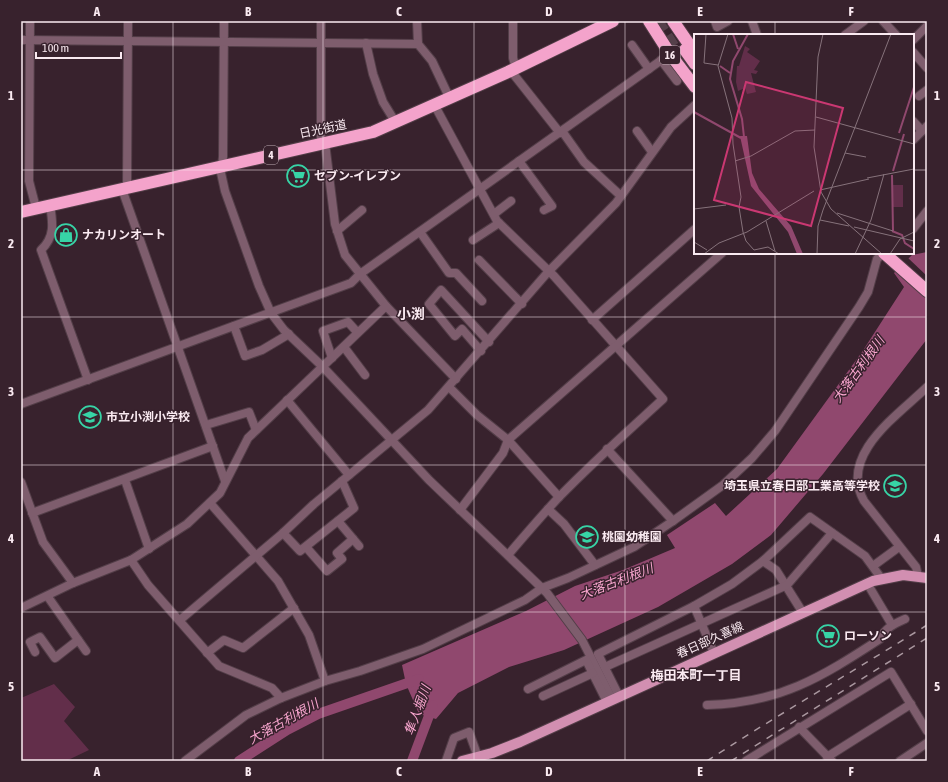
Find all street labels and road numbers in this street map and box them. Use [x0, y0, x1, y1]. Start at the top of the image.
road number: 16 [660, 46, 680, 64]
street label: 日光街道 [298, 117, 348, 141]
road number: 4 [264, 146, 278, 164]
street label: 春日部久喜線 [674, 619, 746, 661]

